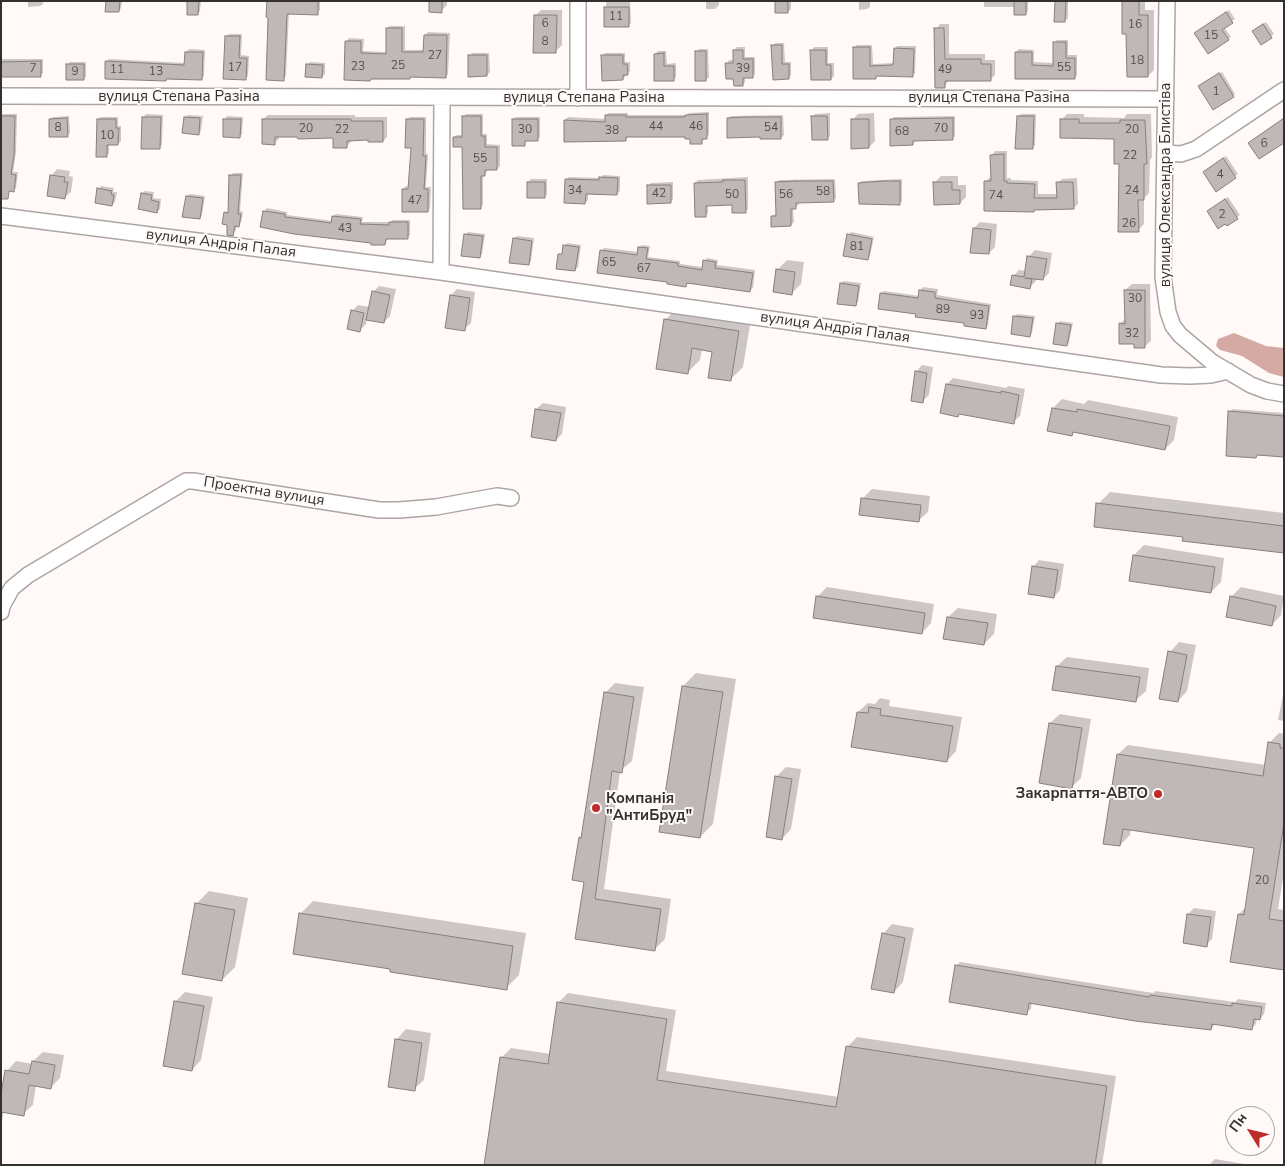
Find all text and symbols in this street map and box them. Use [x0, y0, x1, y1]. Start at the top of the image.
house number: 11 [609, 10, 623, 24]
house number: 6 [541, 17, 549, 31]
house number: 16 [1128, 18, 1142, 32]
house number: 15 [1204, 29, 1218, 43]
house number: 8 [541, 35, 549, 49]
house number: 27 [428, 49, 442, 63]
house number: 18 [1130, 54, 1144, 68]
house number: 25 [391, 59, 405, 73]
house number: 23 [351, 60, 365, 74]
house number: 17 [228, 61, 242, 75]
house number: 55 [1057, 61, 1071, 75]
house number: 7 [29, 62, 37, 76]
house number: 39 [736, 62, 750, 76]
house number: 11 [110, 63, 124, 77]
house number: 49 [938, 63, 952, 77]
house number: 9 [71, 65, 79, 79]
house number: 13 [149, 65, 163, 79]
street label: вулиця Олександра Блистіва [1157, 83, 1175, 287]
house number: 1 [1212, 85, 1220, 99]
street label: вулиця Степана Разіна [98, 88, 260, 106]
street label: вулиця Степана Разіна [503, 89, 665, 107]
street label: вулиця Степана Разіна [908, 89, 1070, 107]
house number: 44 [649, 120, 663, 134]
house number: 46 [689, 120, 703, 134]
house number: 8 [54, 121, 62, 135]
house number: 54 [764, 121, 778, 135]
house number: 20 [299, 122, 313, 136]
house number: 70 [934, 122, 948, 136]
house number: 22 [335, 123, 349, 137]
house number: 30 [518, 123, 532, 137]
house number: 20 [1125, 123, 1139, 137]
house number: 38 [605, 124, 619, 138]
house number: 68 [895, 125, 909, 139]
house number: 10 [100, 129, 114, 143]
house number: 6 [1260, 137, 1268, 151]
house number: 22 [1123, 149, 1137, 163]
house number: 55 [473, 152, 487, 166]
house number: 4 [1216, 168, 1224, 182]
house number: 34 [568, 184, 582, 198]
house number: 24 [1125, 184, 1139, 198]
house number: 58 [816, 185, 830, 199]
house number: 42 [652, 187, 666, 201]
house number: 50 [725, 188, 739, 202]
house number: 56 [779, 188, 793, 202]
house number: 74 [989, 189, 1003, 203]
house number: 47 [408, 194, 422, 208]
house number: 2 [1218, 208, 1226, 222]
house number: 26 [1122, 217, 1136, 231]
house number: 43 [338, 222, 352, 236]
street label: вулиця Андрія Палая [145, 226, 297, 262]
house number: 81 [850, 240, 864, 254]
house number: 65 [602, 256, 616, 270]
house number: 67 [637, 262, 651, 276]
house number: 30 [1128, 292, 1142, 306]
house number: 89 [936, 303, 950, 317]
street label: вулиця Андрія Палая [759, 309, 911, 347]
house number: 93 [970, 309, 984, 323]
house number: 32 [1125, 327, 1139, 341]
street label: Проектна вулиця [202, 474, 326, 510]
place label: Закарпаття-АВТО [1016, 785, 1148, 803]
marker: Закарпаття-АВТО [1152, 788, 1164, 800]
place label: Компанія "АнтиБруд" [606, 790, 692, 825]
marker: Компанія "АнтиБруд" [590, 802, 602, 814]
house number: 20 [1255, 874, 1269, 888]
north arrow [1225, 1106, 1275, 1156]
text: Пн [1225, 1109, 1252, 1136]

